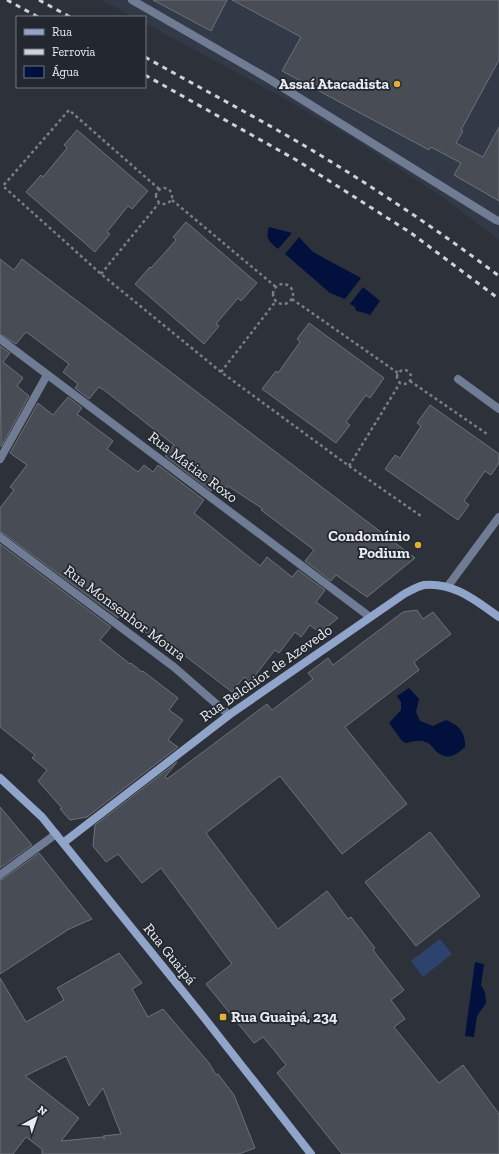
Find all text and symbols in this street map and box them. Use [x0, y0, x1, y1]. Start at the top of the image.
legend [16, 16, 146, 88]
text: Rua [52, 25, 72, 39]
text: Ferrovia [52, 45, 96, 59]
text: Água [52, 64, 79, 79]
place label: Assaí Atacadista [279, 75, 389, 93]
marker: Assaí Atacadista [392, 79, 402, 89]
street label: Rua Matias Roxo [145, 428, 241, 507]
place label: Condomínio Podium [328, 527, 410, 562]
marker: Condomínio Podium [413, 540, 423, 550]
street label: Rua Monsenhor Moura [61, 561, 189, 665]
street label: Rua Belchior de Azevedo [196, 620, 336, 725]
street label: Rua Guaipá [140, 920, 200, 988]
place label: Rua Guaipá, 234 [231, 1008, 338, 1026]
marker: Rua Guaipá, 234 [218, 1012, 228, 1022]
north arrow [16, 1098, 56, 1138]
text: N [35, 1103, 50, 1119]

